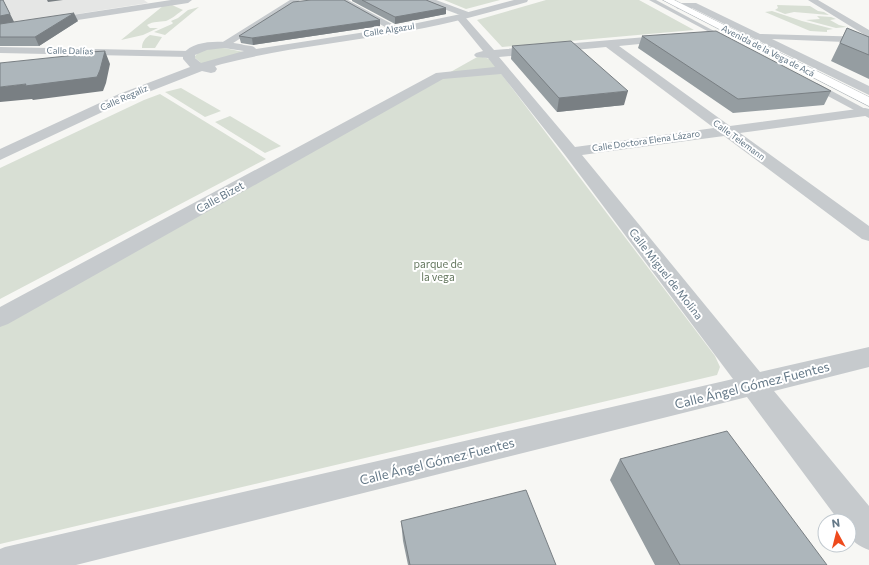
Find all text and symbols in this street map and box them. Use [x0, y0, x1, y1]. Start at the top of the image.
street label: Calle Algazul [363, 20, 415, 39]
street label: Avenida de la Vega de Acá [720, 22, 817, 79]
street label: Calle Dalías [47, 45, 93, 56]
street label: Calle Regaliz [98, 82, 150, 113]
street label: Calle Telemann [711, 117, 767, 162]
street label: Calle Doctora Elena Lázaro [591, 127, 701, 154]
street label: Calle Bizet [194, 178, 246, 215]
street label: Calle Miguel de Molina [627, 226, 706, 322]
park label: parque de la vega [413, 257, 463, 283]
street label: Calle Ángel Gómez Fuentes [673, 357, 831, 412]
street label: Calle Ángel Gómez Fuentes [358, 433, 516, 488]
north arrow [817, 513, 857, 553]
text: N [831, 516, 841, 530]

